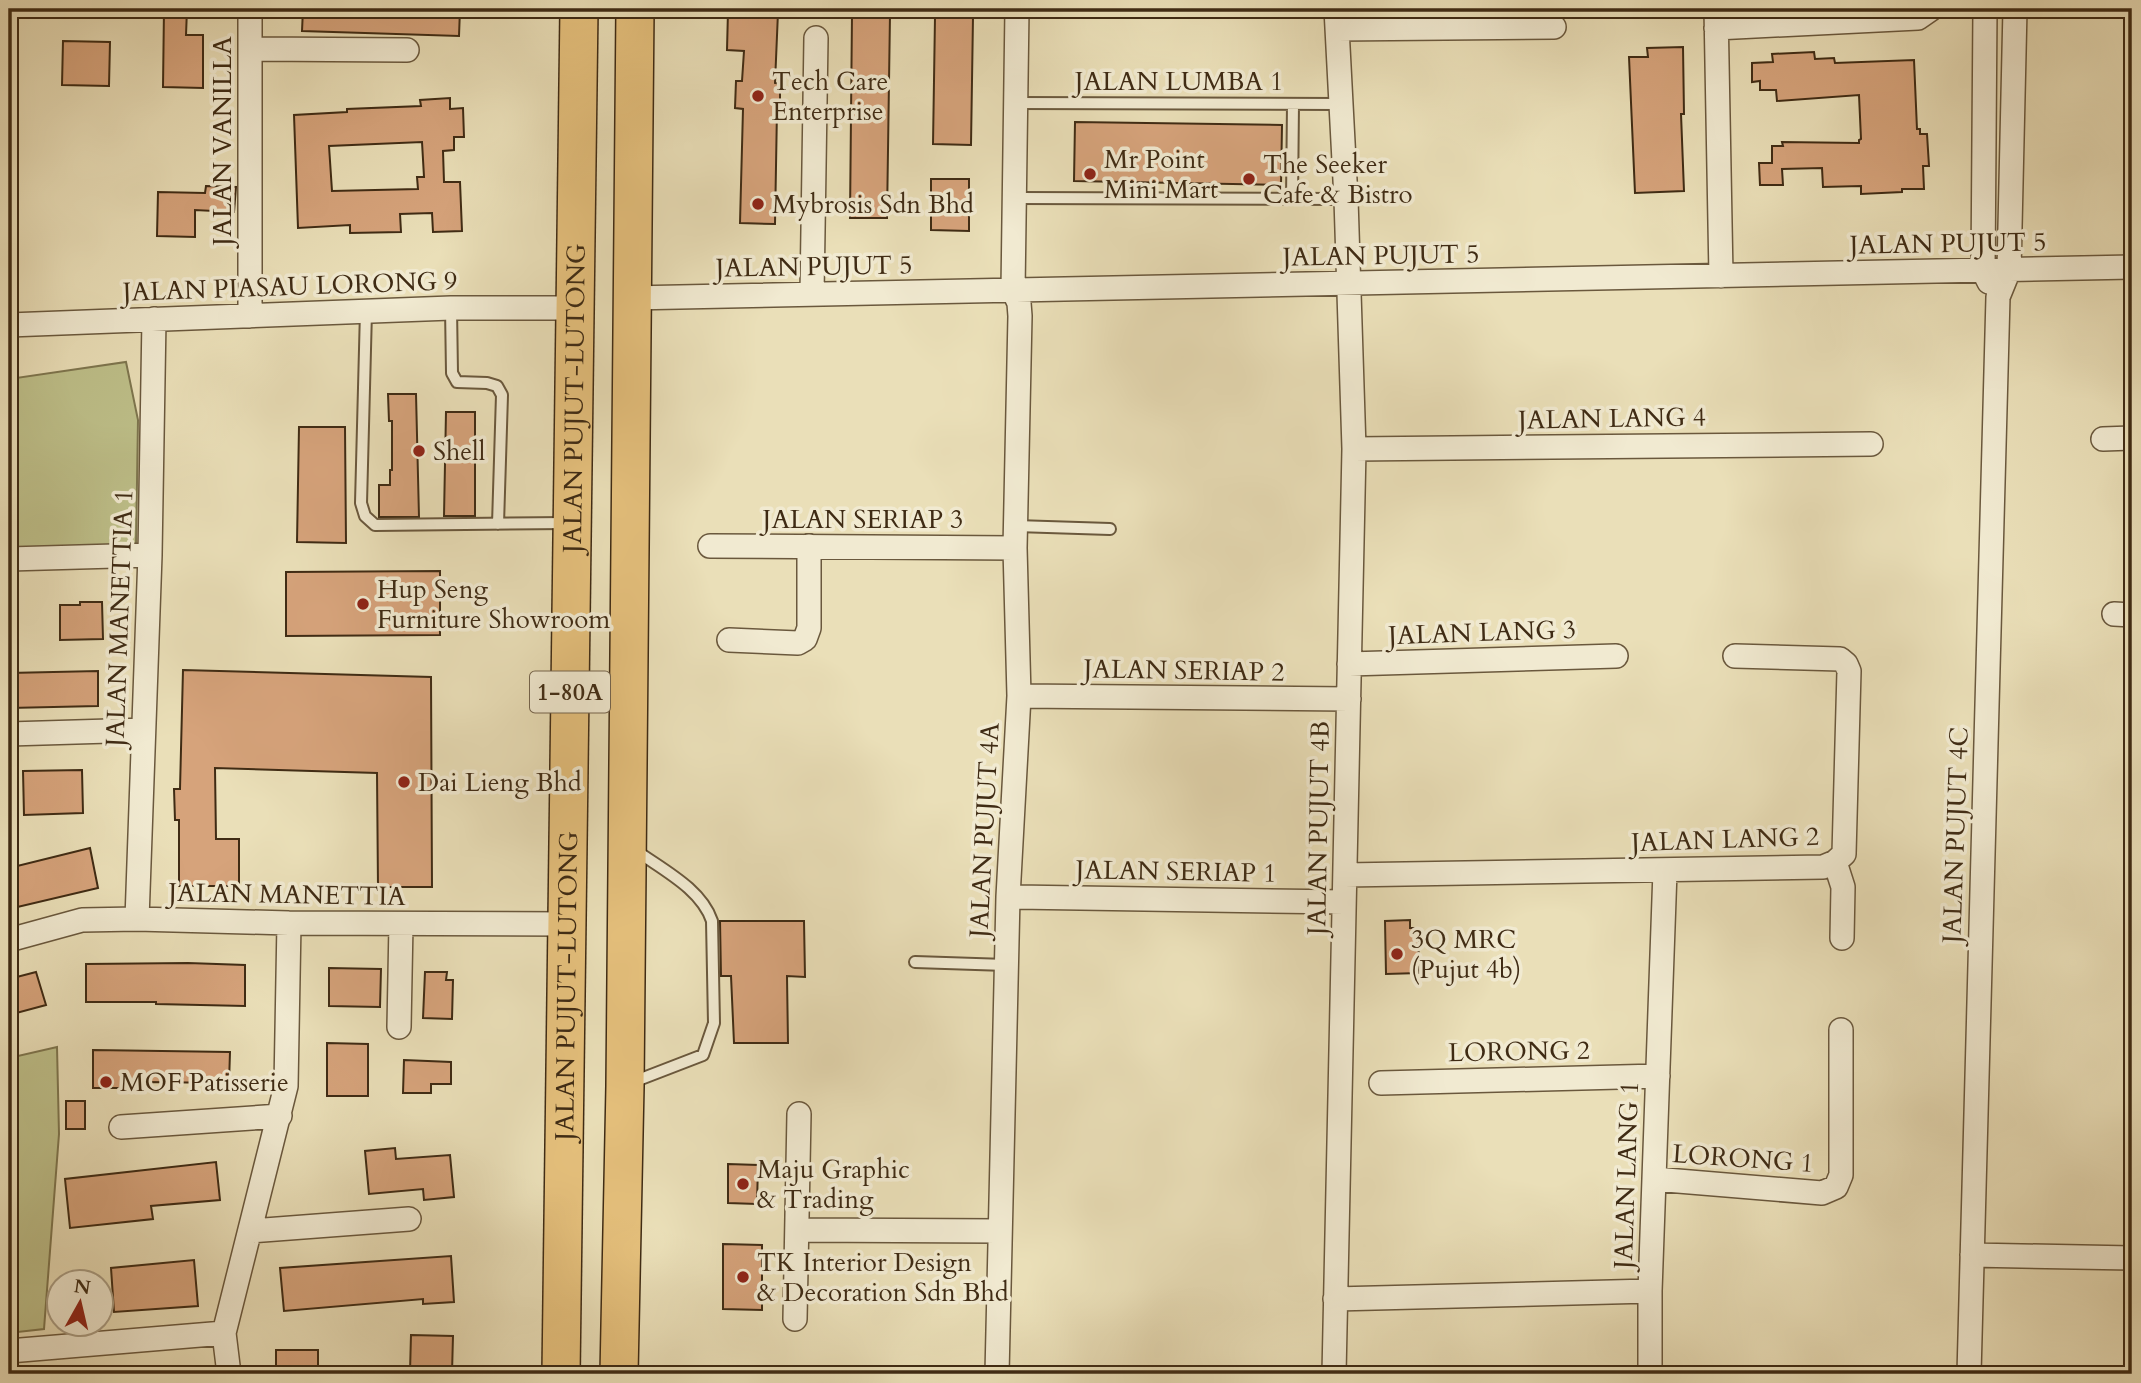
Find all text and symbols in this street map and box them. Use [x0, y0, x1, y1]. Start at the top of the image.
street label: JALAN VANILLA [205, 36, 240, 250]
place label: Tech Care Enterprise [772, 64, 888, 129]
street label: JALAN LUMBA 1 [1071, 64, 1283, 99]
marker: Tech Care Enterprise [750, 88, 766, 104]
place label: Mr Point Mini Mart [1104, 142, 1218, 207]
place label: The Seeker Cafe & Bistro [1263, 147, 1413, 212]
marker: Mr Point Mini Mart [1082, 166, 1098, 182]
marker: The Seeker Cafe & Bistro [1241, 171, 1257, 187]
place label: Mybrosis Sdn Bhd [772, 187, 974, 222]
marker: Mybrosis Sdn Bhd [750, 196, 766, 212]
street label: JALAN PUJUT 5 [1845, 224, 2047, 263]
street label: JALAN PUJUT 5 [1278, 236, 1480, 275]
street label: JALAN PUJUT-LUTONG [555, 243, 594, 557]
street label: JALAN PUJUT 5 [711, 247, 913, 286]
street label: JALAN PIASAU LORONG 9 [118, 263, 458, 310]
street label: JALAN LANG 4 [1514, 399, 1706, 438]
place label: Shell [433, 434, 486, 469]
marker: Shell [411, 443, 427, 459]
street label: JALAN MANETTIA 1 [97, 489, 141, 751]
street label: JALAN SERIAP 3 [759, 502, 963, 537]
place label: Hup Seng Furniture Showroom [377, 572, 610, 637]
marker: Hup Seng Furniture Showroom [355, 596, 371, 612]
street label: JALAN LANG 3 [1383, 612, 1577, 653]
street label: JALAN SERIAP 2 [1079, 651, 1285, 690]
road number: 1-80A [530, 672, 610, 712]
street label: JALAN PUJUT 4A [961, 721, 1008, 942]
street label: JALAN PUJUT 4B [1299, 721, 1338, 939]
street label: JALAN PUJUT 4C [1934, 726, 1977, 948]
place label: Dai Lieng Bhd [418, 765, 582, 800]
marker: Dai Lieng Bhd [396, 774, 412, 790]
street label: JALAN LANG 2 [1626, 819, 1820, 860]
street label: JALAN PUJUT-LUTONG [547, 831, 586, 1145]
street label: JALAN SERIAP 1 [1071, 852, 1277, 891]
street label: JALAN MANETTIA [164, 875, 406, 914]
place label: 3Q MRC (Pujut 4b) [1411, 922, 1521, 987]
marker: 3Q MRC (Pujut 4b) [1389, 946, 1405, 962]
street label: LORONG 2 [1448, 1033, 1590, 1070]
place label: MOF Patisserie [120, 1065, 289, 1100]
marker: MOF Patisserie [98, 1074, 114, 1090]
street label: JALAN LANG 1 [1606, 1080, 1647, 1274]
street label: LORONG 1 [1671, 1136, 1815, 1181]
place label: Maju Graphic & Trading [757, 1152, 910, 1217]
marker: Maju Graphic & Trading [735, 1176, 751, 1192]
place label: TK Interior Design & Decoration Sdn Bhd [757, 1245, 1009, 1310]
north arrow [46, 1268, 116, 1338]
marker: TK Interior Design & Decoration Sdn Bhd [735, 1269, 751, 1285]
text: N [72, 1273, 93, 1301]

